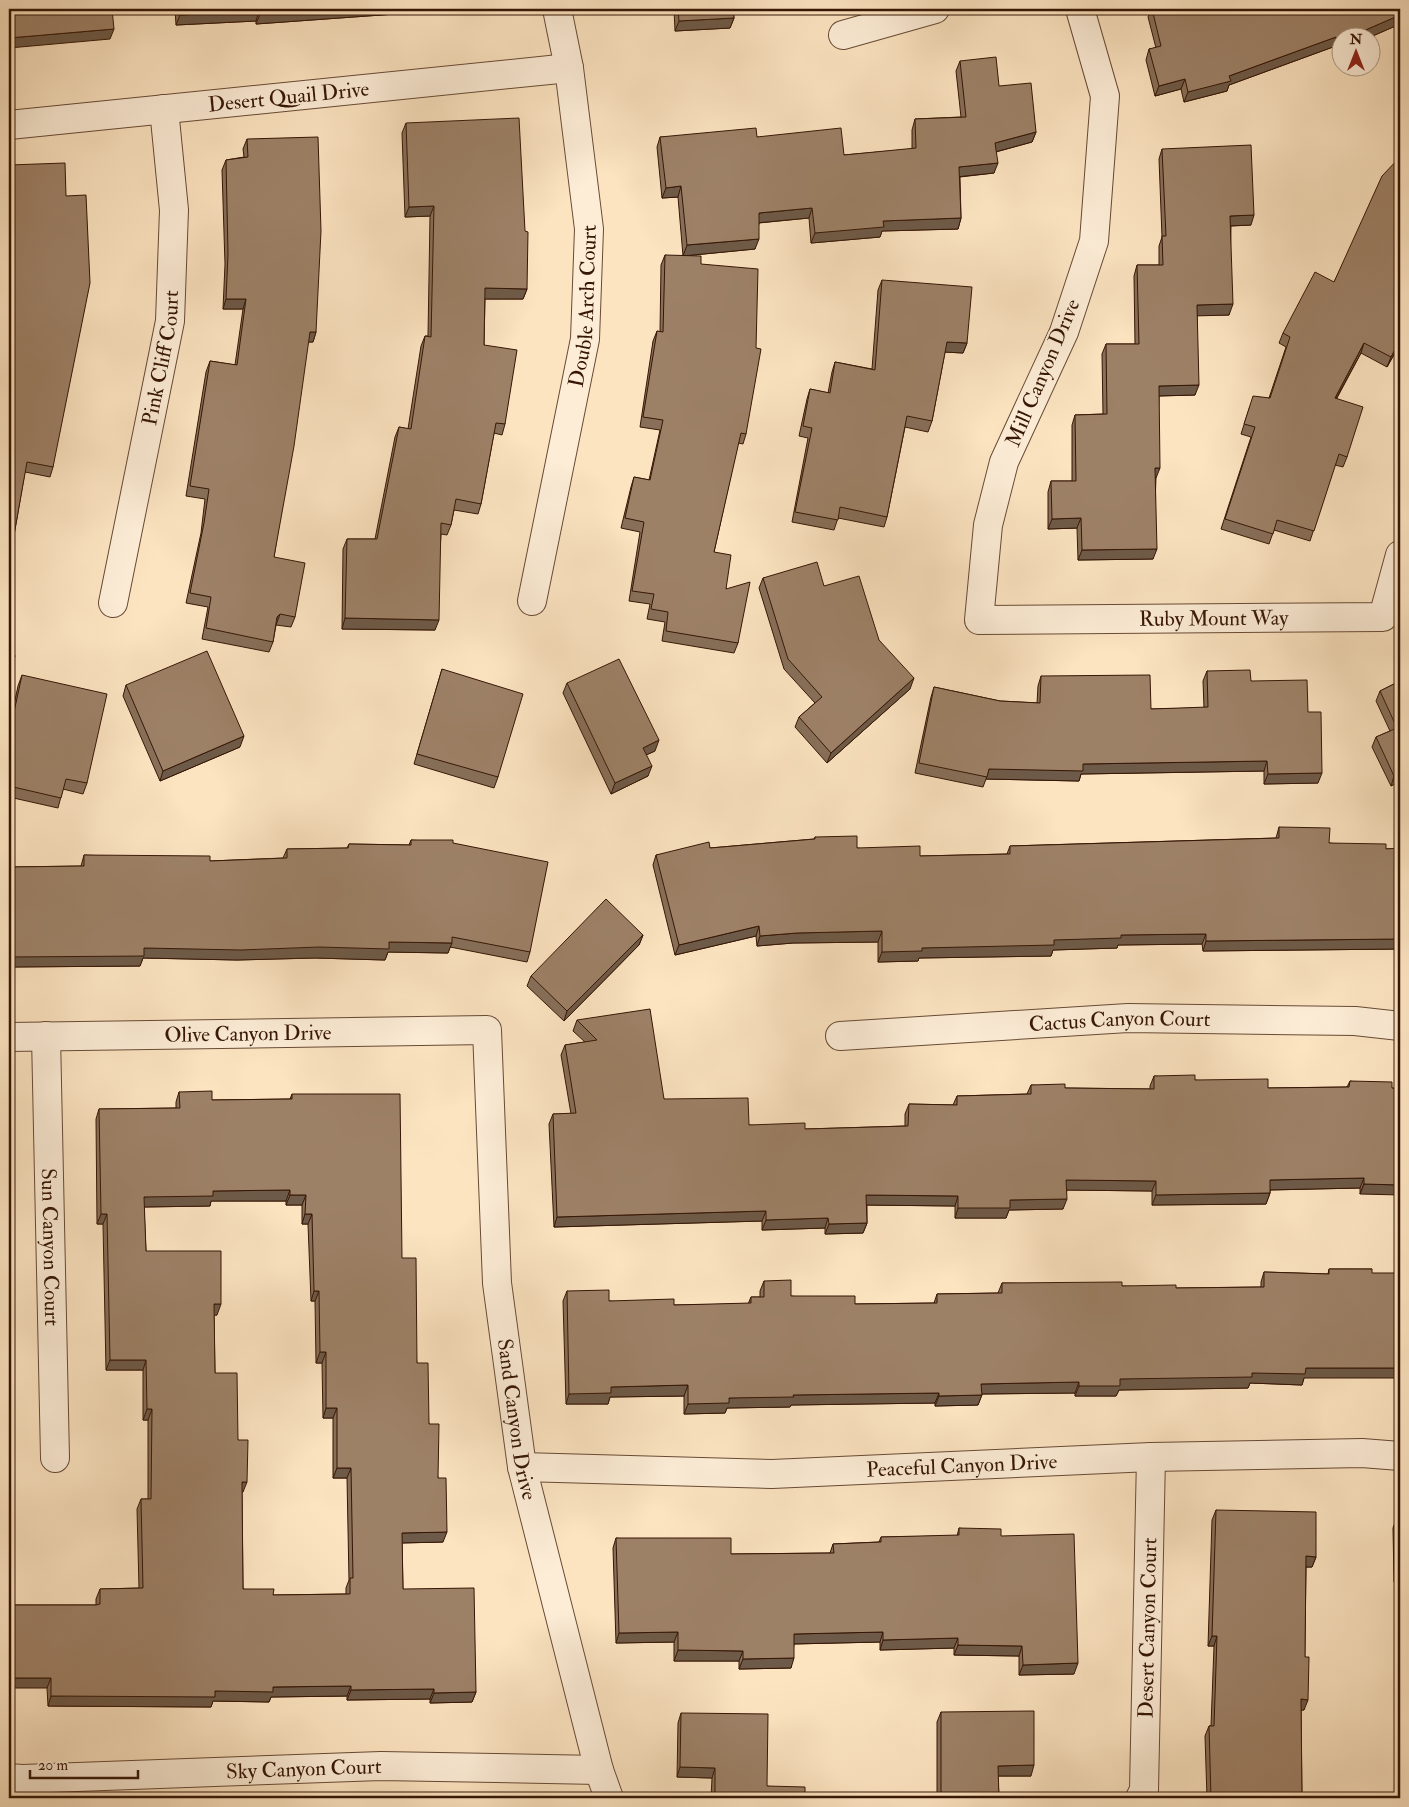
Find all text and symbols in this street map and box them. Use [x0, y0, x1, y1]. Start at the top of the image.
north arrow [1332, 28, 1382, 78]
text: N [1349, 31, 1363, 48]
street label: Desert Quail Drive [207, 75, 371, 118]
street label: Double Arch Court [562, 223, 603, 389]
street label: Pink Cliff Court [136, 290, 185, 428]
street label: Mill Canyon Drive [1000, 295, 1086, 451]
street label: Ruby Mount Way [1139, 604, 1289, 632]
street label: Cactus Canyon Court [1028, 1004, 1211, 1038]
street label: Olive Canyon Drive [164, 1019, 332, 1048]
street label: Sun Canyon Court [35, 1168, 66, 1326]
street label: Sand Canyon Drive [491, 1337, 543, 1503]
street label: Peaceful Canyon Drive [866, 1448, 1058, 1483]
street label: Desert Canyon Court [1132, 1537, 1163, 1719]
scale bar [30, 1747, 138, 1779]
street label: Sky Canyon Court [226, 1752, 382, 1785]
text: 20 m [38, 1756, 68, 1775]

